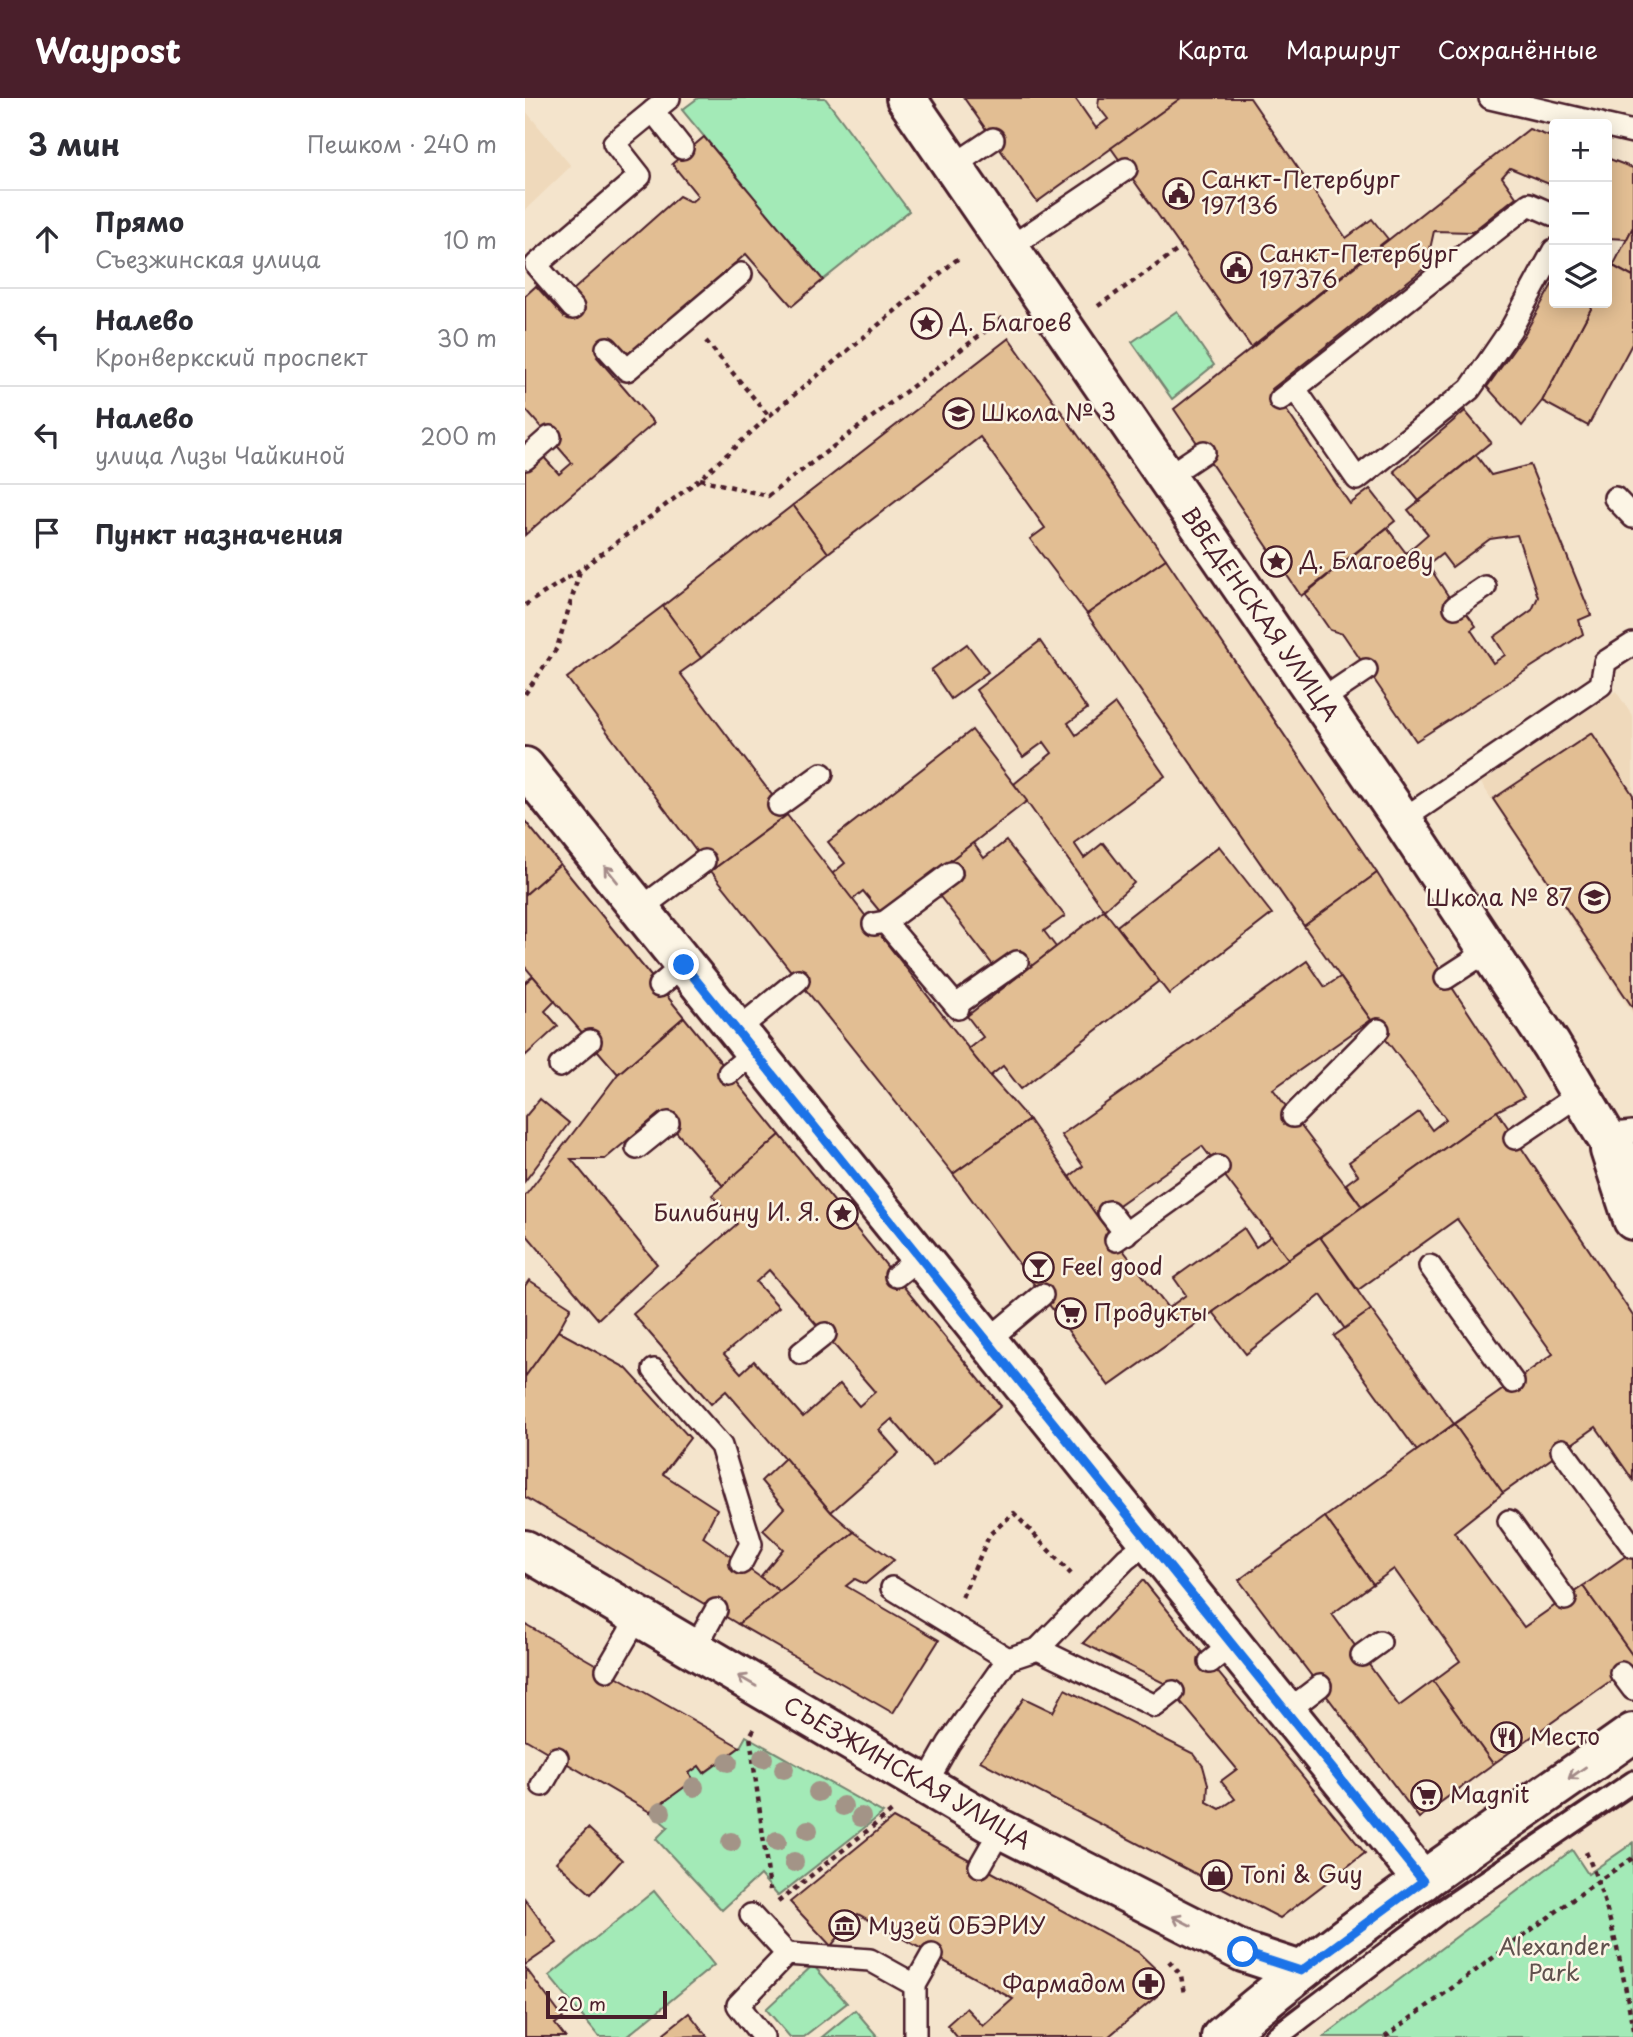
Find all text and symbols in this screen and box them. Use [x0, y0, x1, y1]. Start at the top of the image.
text: Waypost [35, 24, 181, 74]
text: Карта [1177, 31, 1248, 67]
text: Маршрут [1286, 31, 1400, 67]
text: Сохранённые [1438, 31, 1598, 67]
map controls [1549, 119, 1612, 308]
button: + [1549, 119, 1612, 182]
text: 3 мин [28, 121, 120, 166]
text: Пешком · 240 m [307, 126, 497, 161]
place label: Санкт-Петербург 197136 [1201, 161, 1400, 222]
public building icon: Санкт-Петербург 197136 [1161, 176, 1195, 210]
button: − [1549, 182, 1612, 245]
text: Прямо [95, 202, 184, 241]
icon: ahead [28, 220, 66, 258]
text: 10 m [443, 222, 497, 257]
place label: Санкт-Петербург 197376 [1259, 235, 1458, 296]
text: Съезжинская улица [95, 241, 320, 276]
button: layers [1549, 245, 1612, 308]
public building icon: Санкт-Петербург 197376 [1219, 250, 1253, 284]
text: Налево [95, 300, 193, 339]
place label: Д. Благоев [949, 304, 1071, 339]
place icon: Д. Благоев [910, 306, 944, 340]
icon: left [28, 318, 66, 356]
text: 30 m [436, 320, 497, 355]
text: Кронверкский проспект [95, 339, 367, 374]
place label: Школа № 3 [981, 394, 1116, 429]
school or university icon: Школа № 3 [941, 396, 975, 430]
text: Налево [95, 398, 193, 437]
icon: left [28, 416, 66, 454]
text: 200 m [420, 418, 497, 453]
text: улица Лизы Чайкиной [95, 437, 345, 472]
street label: ВВЕДЕНСКАЯ УЛИЦА [1174, 498, 1349, 728]
icon: arrive [28, 514, 66, 552]
text: Пункт назначения [95, 514, 343, 553]
place label: Д. Благоеву [1299, 542, 1433, 577]
place icon: Д. Благоеву [1260, 544, 1294, 578]
one-way arrow [603, 866, 619, 884]
place label: Школа № 87 [1426, 879, 1572, 914]
school or university icon: Школа № 87 [1578, 881, 1612, 915]
route end [668, 949, 699, 980]
place label: Билибину И. Я. [653, 1194, 820, 1229]
place icon: Билибину И. Я. [826, 1196, 860, 1230]
place label: Feel good [1061, 1248, 1163, 1283]
bar icon: Feel good [1021, 1250, 1055, 1284]
place label: Продукты [1094, 1294, 1208, 1329]
supermarket icon: Продукты [1054, 1296, 1088, 1330]
one-way arrow [738, 1674, 758, 1688]
street label: СЪЕЗЖИНСКАЯ УЛИЦА [777, 1686, 1038, 1857]
place label: Место [1530, 1718, 1600, 1753]
restaurant icon: Место [1490, 1720, 1524, 1754]
one-way arrow [1568, 1766, 1587, 1780]
place label: Magnit [1450, 1776, 1530, 1811]
supermarket icon: Magnit [1410, 1778, 1444, 1812]
place label: Toni & Guy [1240, 1856, 1363, 1891]
shop icon: Toni & Guy [1200, 1858, 1234, 1892]
place label: Музей ОБЭРИУ [868, 1907, 1046, 1942]
museum icon: Музей ОБЭРИУ [828, 1909, 862, 1943]
one-way arrow [1172, 1913, 1193, 1927]
park label: Alexander Park [1498, 1928, 1610, 1989]
route start [1227, 1936, 1258, 1967]
place label: Фармадом [1003, 1965, 1126, 2000]
pharmacy icon: Фармадом [1132, 1967, 1166, 2001]
scale bar [546, 1988, 667, 2020]
text: 20 m [557, 1989, 606, 2017]

